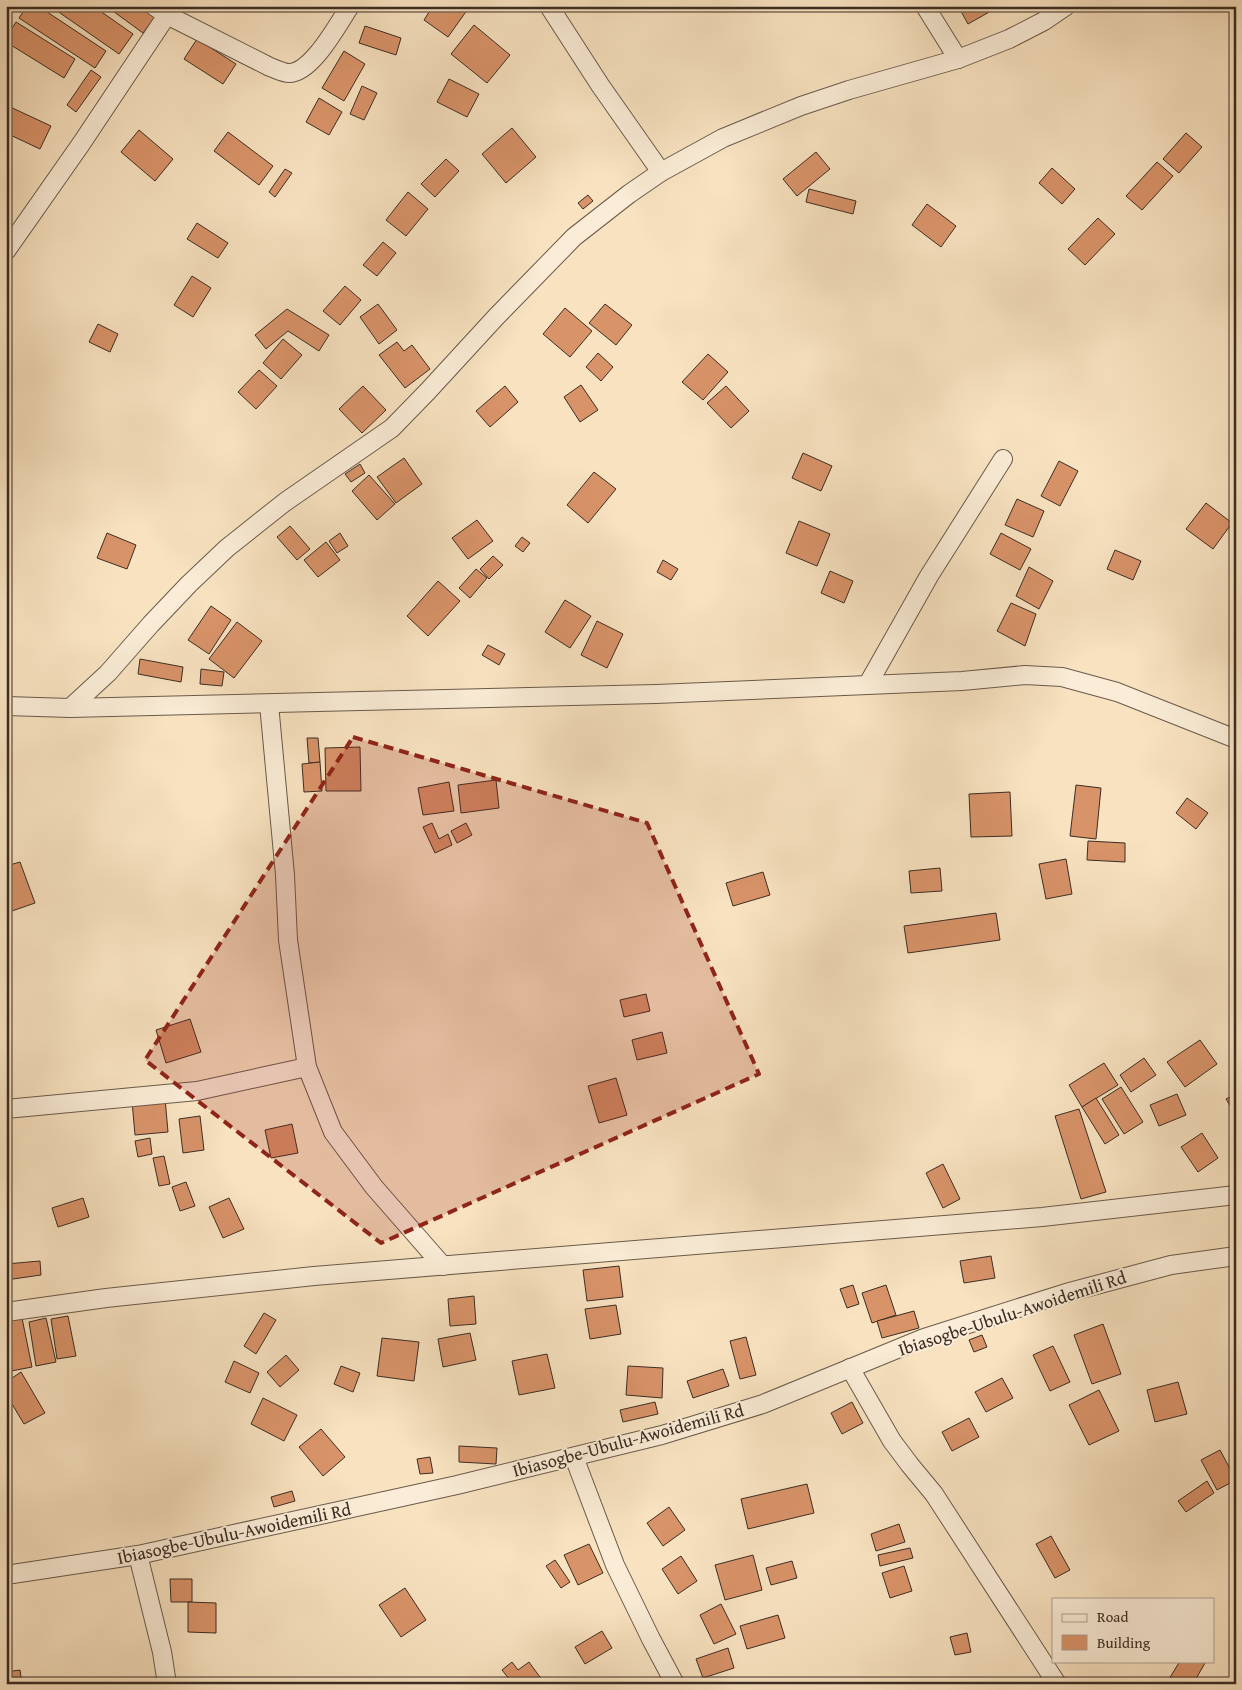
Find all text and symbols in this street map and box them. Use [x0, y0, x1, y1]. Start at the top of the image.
street label: Ibiasogbe-Ubulu-Awoidemili Rd [894, 1263, 1130, 1363]
street label: Ibiasogbe-Ubulu-Awoidemili Rd [509, 1396, 747, 1484]
street label: Ibiasogbe-Ubulu-Awoidemili Rd [115, 1495, 354, 1571]
legend [1052, 1598, 1214, 1662]
text: Road [1097, 1606, 1128, 1627]
text: Building [1097, 1632, 1151, 1653]

